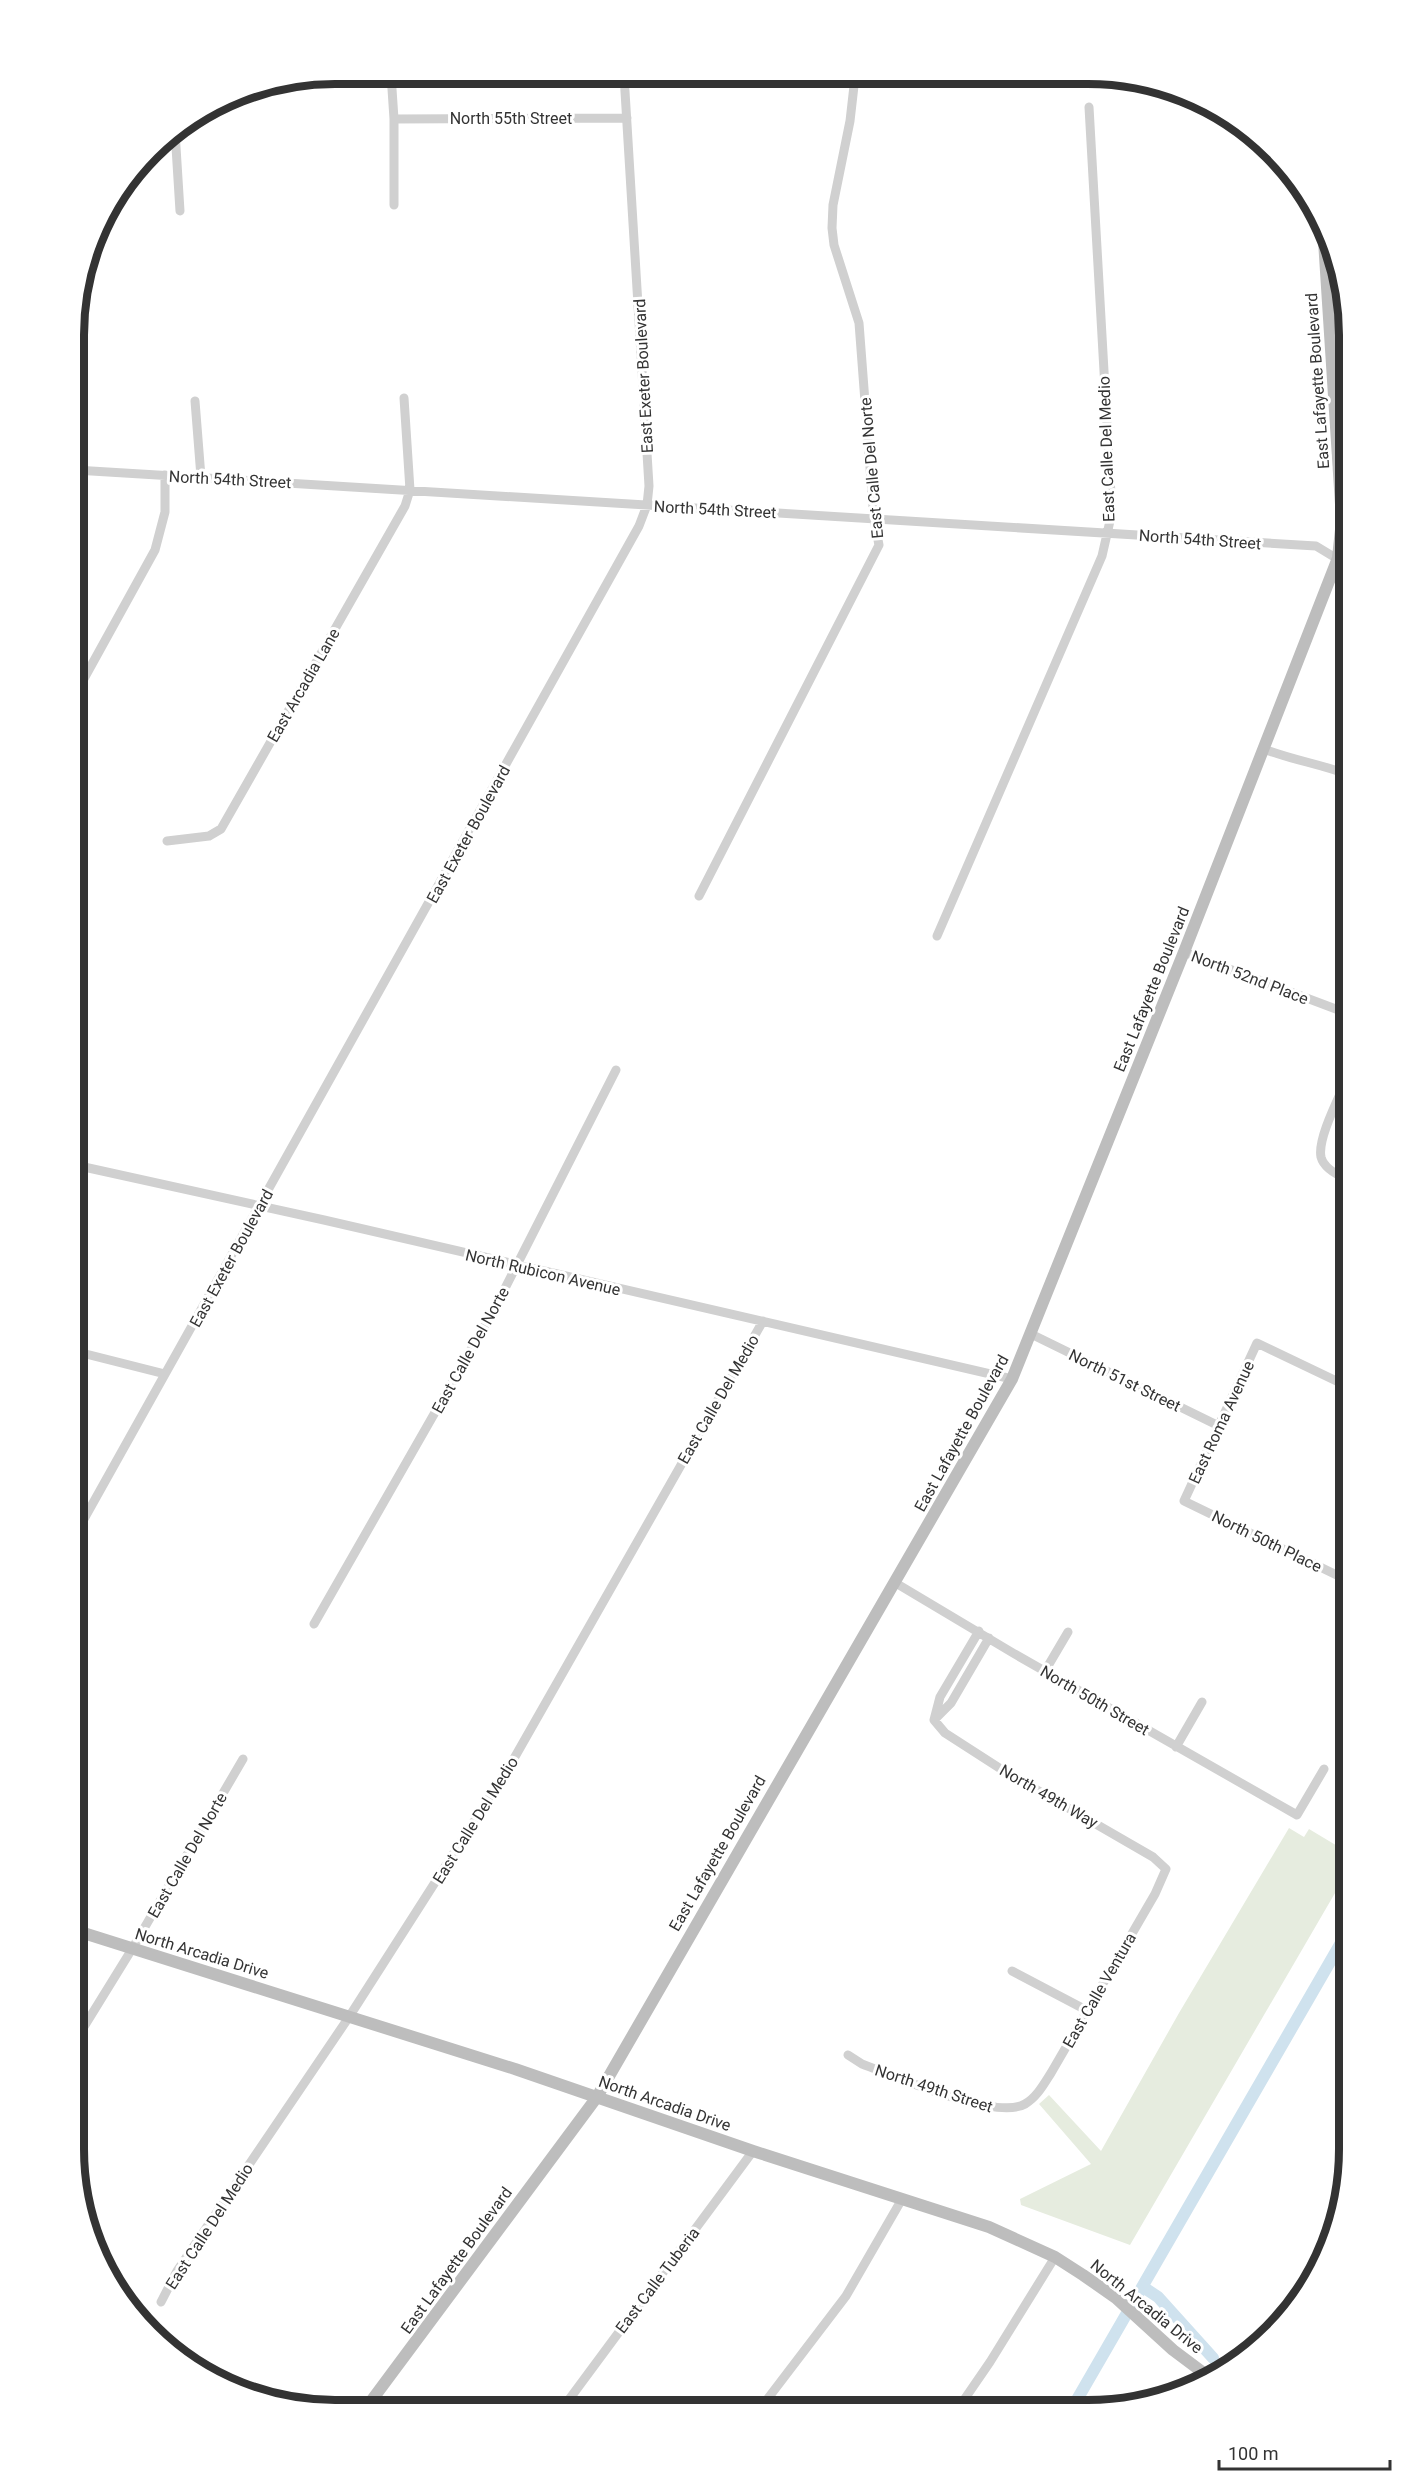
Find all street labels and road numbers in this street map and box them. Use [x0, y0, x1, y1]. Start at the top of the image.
street label: North 55th Street [450, 109, 572, 128]
street label: East Lafayette Boulevard [1302, 292, 1333, 470]
street label: East Exeter Boulevard [630, 298, 657, 454]
street label: East Calle Del Medio [1094, 376, 1119, 522]
street label: East Calle Del Norte [856, 397, 887, 539]
street label: North 54th Street [168, 467, 292, 492]
street label: North 54th Street [653, 497, 777, 522]
street label: North 54th Street [1138, 526, 1262, 553]
street label: East Arcadia Lane [263, 625, 344, 746]
street label: East Exeter Boulevard [423, 762, 514, 906]
street label: East Lafayette Boulevard [1110, 904, 1193, 1075]
street label: North 52nd Place [1189, 946, 1311, 1009]
street label: East Exeter Boulevard [186, 1186, 277, 1330]
street label: North Rubicon Avenue [464, 1245, 622, 1300]
street label: East Calle Del Norte [428, 1284, 513, 1417]
street label: East Calle Del Medio [674, 1331, 763, 1467]
street label: North 51st Street [1066, 1345, 1184, 1416]
street label: East Lafayette Boulevard [910, 1351, 1013, 1515]
street label: East Roma Avenue [1185, 1358, 1258, 1487]
street label: North 50th Place [1209, 1507, 1325, 1576]
street label: North 50th Street [1037, 1662, 1153, 1739]
street label: East Calle Del Medio [429, 1753, 522, 1887]
street label: North 49th Way [996, 1761, 1102, 1832]
street label: East Lafayette Boulevard [665, 1772, 770, 1934]
street label: East Calle Del Norte [144, 1789, 231, 1921]
street label: North Arcadia Drive [133, 1924, 271, 1983]
street label: East Calle Ventura [1059, 1929, 1140, 2051]
street label: North 49th Street [873, 2061, 995, 2116]
street label: North Arcadia Drive [596, 2072, 733, 2135]
street label: East Calle Del Medio [162, 2160, 257, 2293]
street label: East Lafayette Boulevard [397, 2183, 516, 2337]
street label: East Calle Tuberia [611, 2224, 703, 2337]
street label: North Arcadia Drive [1087, 2255, 1207, 2357]

